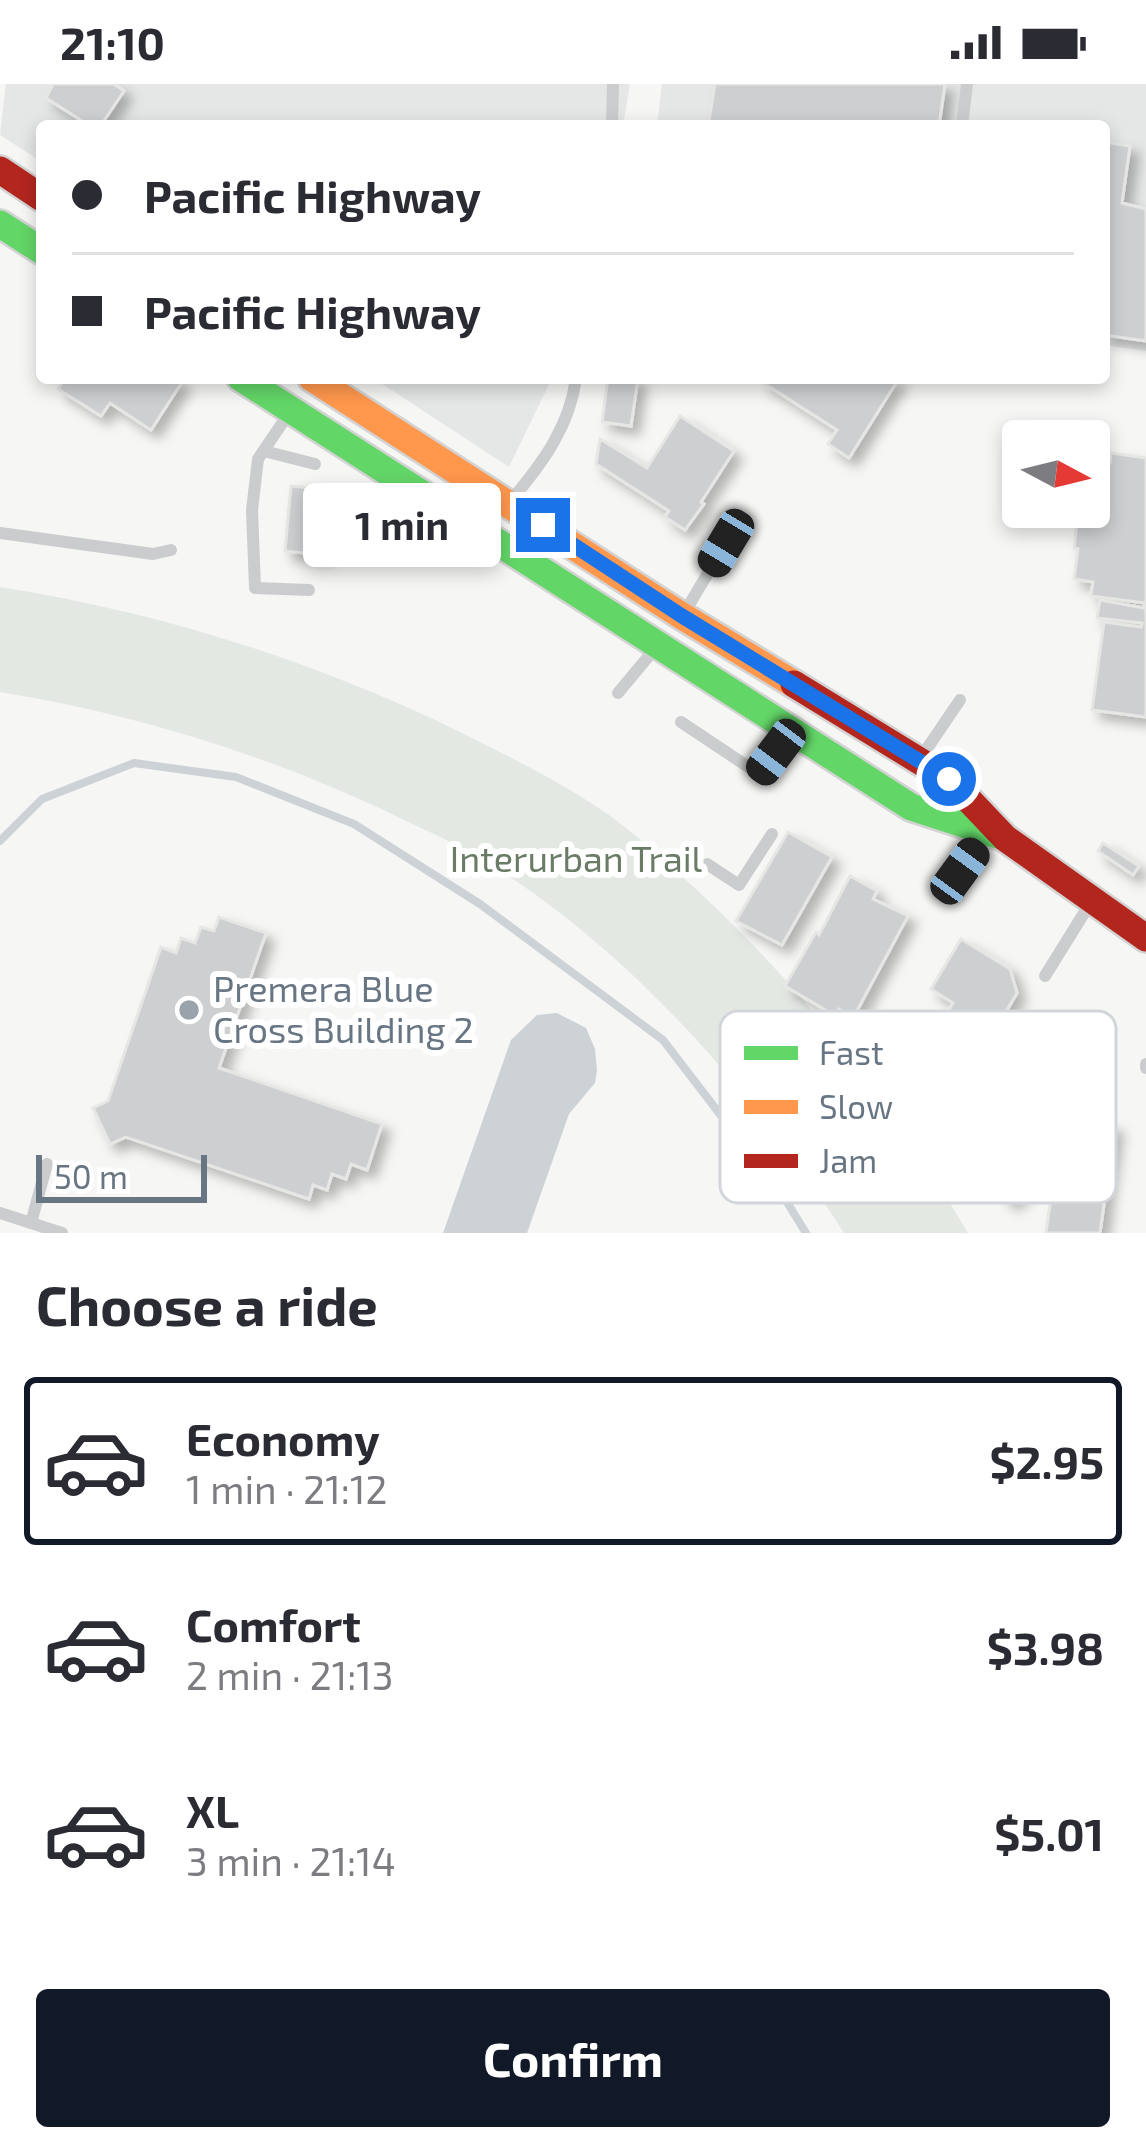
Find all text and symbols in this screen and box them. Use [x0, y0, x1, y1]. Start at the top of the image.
text: 21:10 [60, 15, 165, 69]
text: Pacific Highway [144, 168, 481, 222]
text: Pacific Highway [144, 284, 481, 338]
north arrow [1002, 420, 1110, 528]
map controls [1002, 420, 1110, 528]
callout: 1 min [303, 483, 501, 567]
route end [516, 498, 570, 552]
text: 1 min [355, 501, 449, 548]
car [692, 503, 760, 583]
car [740, 712, 812, 792]
route start [922, 752, 976, 806]
car [924, 831, 996, 911]
park label: Interurban Trail [450, 836, 703, 879]
place label: Premera Blue Cross Building 2 [213, 966, 474, 1050]
marker: Premera Blue Cross Building 2 [176, 997, 202, 1023]
legend [720, 1011, 1116, 1203]
text: Fast [819, 1032, 883, 1072]
text: Slow [819, 1086, 893, 1126]
text: Jam [819, 1140, 877, 1180]
scale bar [36, 1149, 207, 1202]
text: 50 m [54, 1156, 128, 1196]
text: Choose a ride [36, 1272, 378, 1337]
icon: car [42, 1407, 150, 1515]
text: Economy [186, 1411, 380, 1465]
text: $2.95 [989, 1434, 1104, 1488]
text: 1 min · 21:12 [186, 1465, 387, 1512]
icon: car [42, 1593, 150, 1701]
text: Comfort [186, 1597, 361, 1651]
text: $3.98 [987, 1620, 1104, 1674]
text: 2 min · 21:13 [186, 1651, 394, 1698]
icon: car [42, 1779, 150, 1887]
text: XL [186, 1783, 239, 1837]
text: $5.01 [994, 1806, 1104, 1860]
text: 3 min · 21:14 [186, 1837, 396, 1884]
button: Confirm [36, 1989, 1110, 2127]

